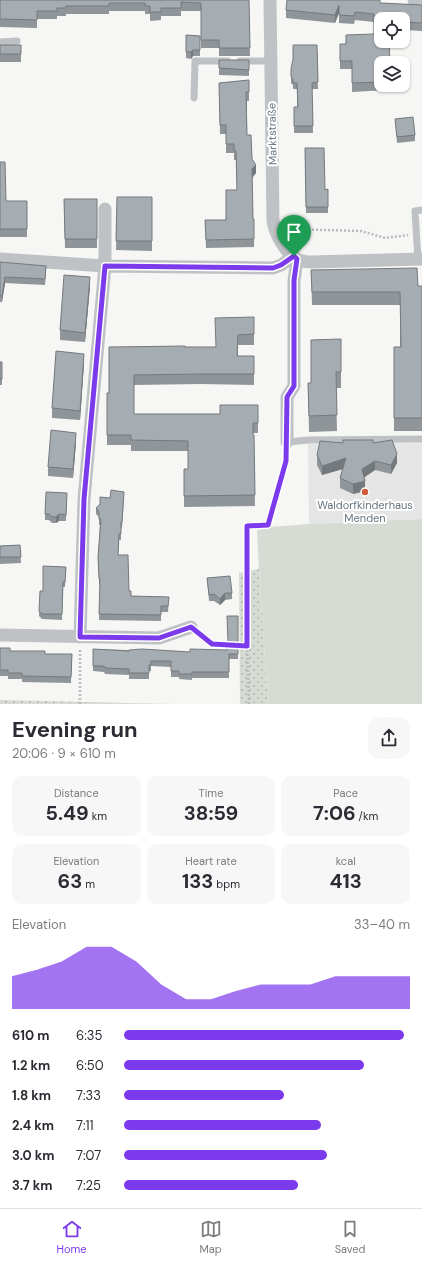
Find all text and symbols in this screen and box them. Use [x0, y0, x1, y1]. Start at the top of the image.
map controls [374, 12, 410, 92]
button: locate [374, 12, 410, 48]
button: layers [374, 56, 410, 92]
street label: Marktstraße [264, 103, 280, 165]
pin [277, 215, 311, 256]
icon: arrive [283, 221, 305, 243]
marker: Waldorfkinderhaus Menden [360, 487, 370, 497]
place label: Waldorfkinderhaus Menden [317, 498, 413, 525]
text: Evening run [12, 715, 138, 744]
button: share [368, 717, 410, 759]
text: 20:06 · 9 × 610 m [12, 745, 116, 762]
text: Distance [54, 786, 99, 800]
text: Time [199, 786, 223, 800]
text: Pace [333, 786, 358, 800]
text: 5.49 [46, 800, 89, 826]
text: 38:59 [184, 800, 238, 826]
text: 7:06 [313, 800, 356, 826]
text: km [89, 809, 107, 823]
text: /km [356, 809, 378, 823]
text: Elevation [53, 854, 99, 868]
text: Heart rate [185, 854, 237, 868]
text: kcal [336, 854, 356, 868]
text: 63 [58, 868, 82, 894]
text: 133 [182, 868, 213, 894]
text: 413 [329, 868, 362, 894]
text: m [82, 877, 95, 891]
text: bpm [213, 877, 240, 891]
text: Elevation [12, 916, 66, 933]
text: 33–40 m [354, 916, 410, 933]
text: 610 m [12, 1027, 49, 1044]
text: 6:35 [76, 1027, 102, 1044]
text: 1.2 km [12, 1057, 50, 1074]
text: 6:50 [76, 1057, 104, 1074]
text: 1.8 km [12, 1087, 51, 1104]
text: 7:33 [76, 1087, 101, 1104]
text: 2.4 km [12, 1117, 54, 1134]
text: 7:11 [76, 1117, 94, 1134]
text: 3.0 km [12, 1147, 55, 1164]
text: 7:07 [76, 1147, 101, 1164]
text: 3.7 km [12, 1177, 53, 1194]
text: 7:25 [76, 1177, 101, 1194]
tab: Home [56, 1218, 87, 1256]
tab: Map [200, 1218, 222, 1256]
tab: Saved [335, 1218, 365, 1256]

